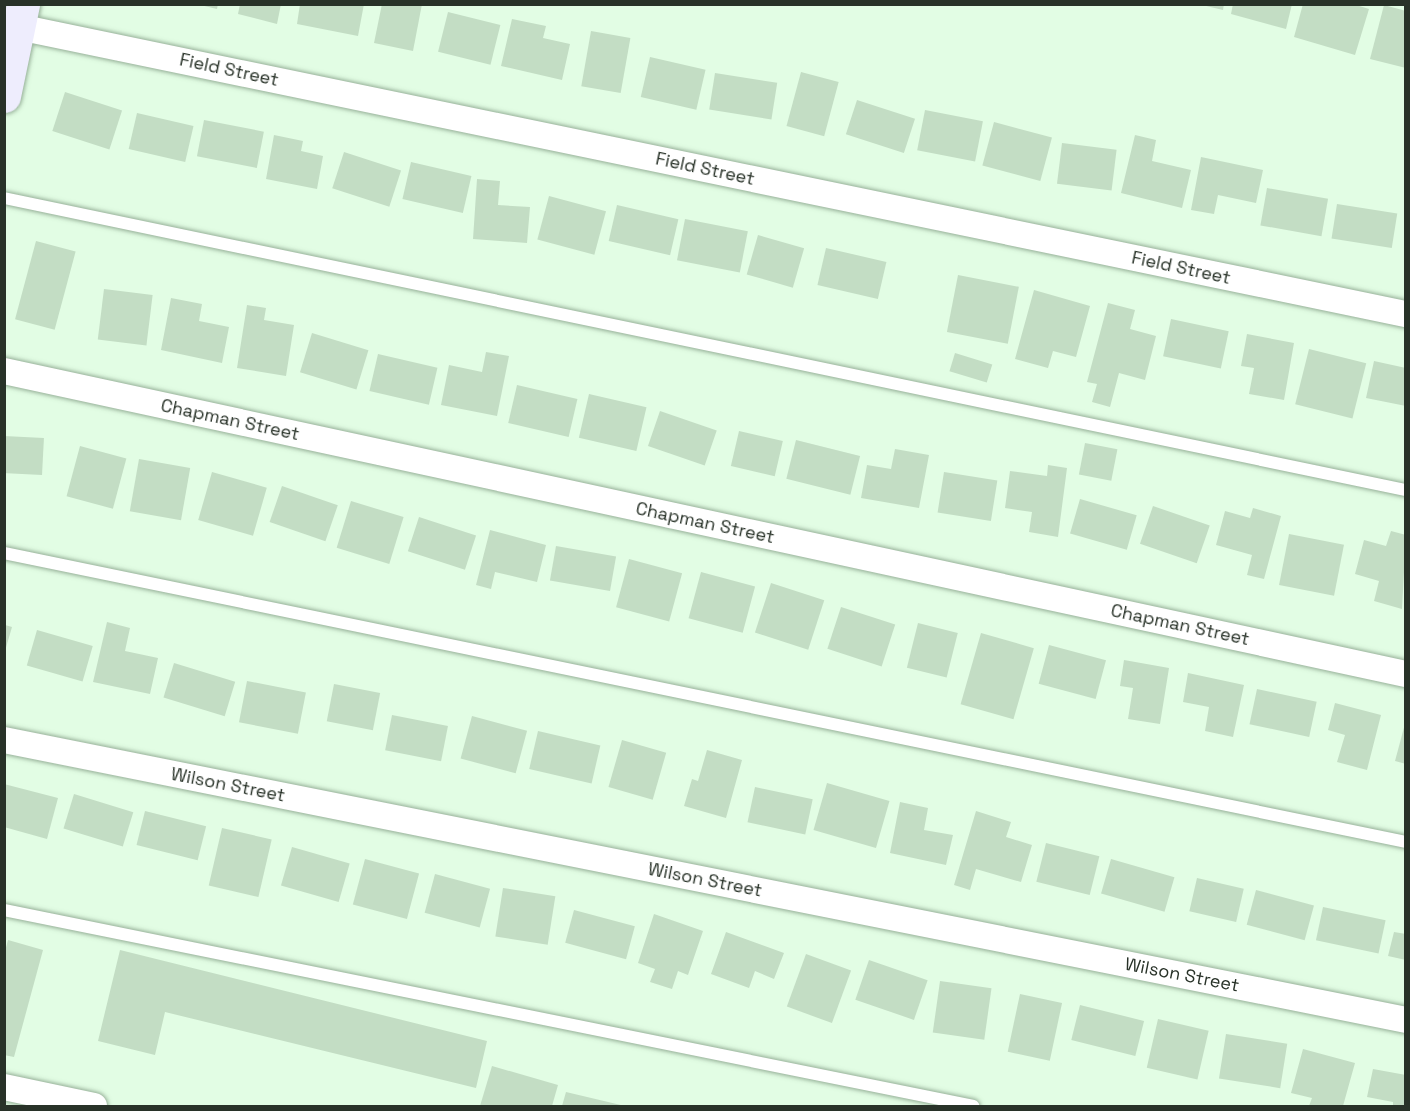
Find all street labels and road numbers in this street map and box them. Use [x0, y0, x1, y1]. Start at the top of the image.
street label: Field Street [178, 49, 280, 91]
street label: Field Street [654, 148, 756, 190]
street label: Field Street [1130, 247, 1232, 289]
street label: Chapman Street [159, 395, 301, 445]
street label: Chapman Street [634, 498, 776, 548]
street label: Chapman Street [1109, 600, 1251, 650]
street label: Wilson Street [169, 763, 287, 807]
street label: Wilson Street [646, 858, 764, 902]
street label: Wilson Street [1123, 953, 1241, 997]

